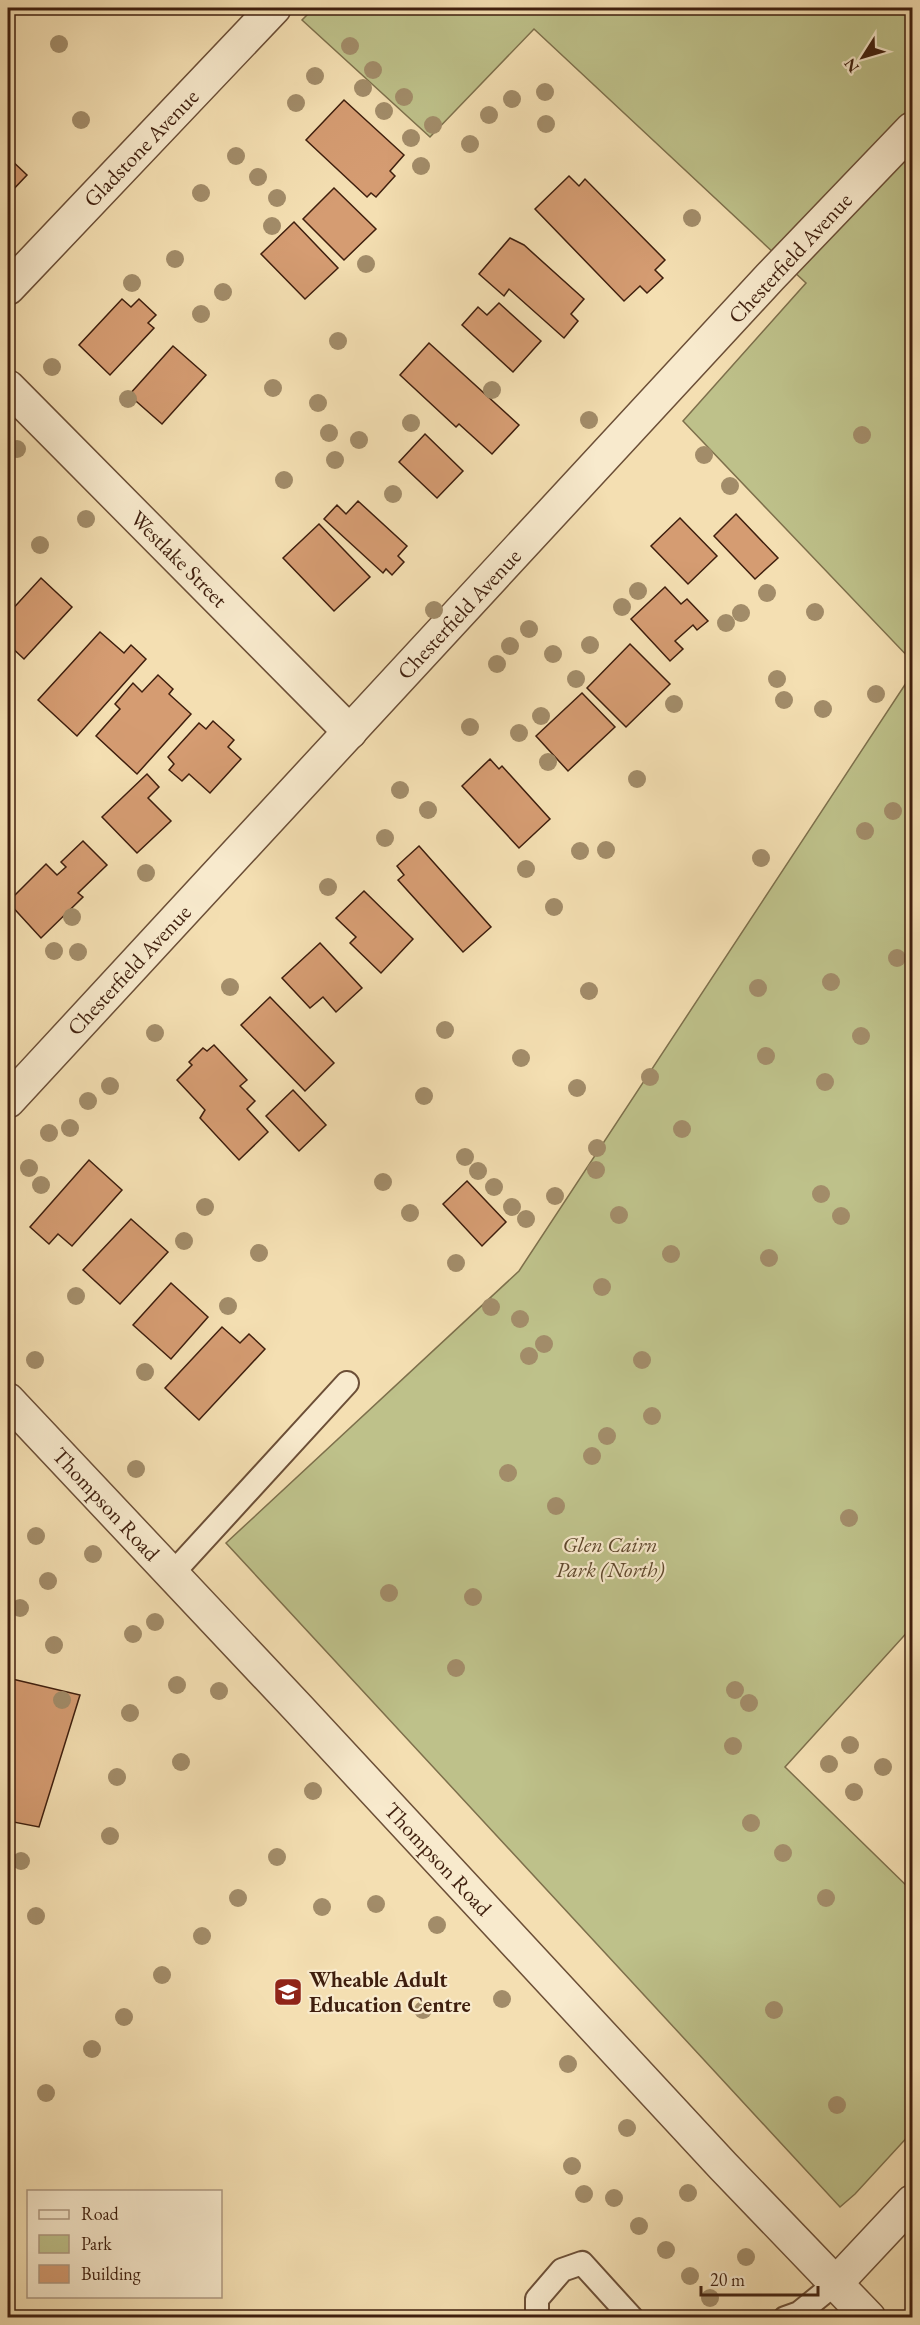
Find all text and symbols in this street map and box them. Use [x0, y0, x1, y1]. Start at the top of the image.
north arrow [833, 27, 893, 87]
text: N [839, 54, 864, 77]
street label: Gladstone Avenue [77, 82, 205, 213]
street label: Chesterfield Avenue [722, 186, 859, 330]
street label: Westlake Street [124, 504, 234, 614]
street label: Chesterfield Avenue [391, 542, 528, 686]
street label: Chesterfield Avenue [61, 898, 198, 1042]
street label: Thompson Road [46, 1441, 167, 1568]
park label: Glen Cairn Park (North) [556, 1530, 664, 1584]
street label: Thompson Road [378, 1796, 499, 1923]
place label: Wheable Adult Education Centre [309, 1965, 471, 2019]
school or university icon: Wheable Adult Education Centre [272, 1976, 304, 2008]
legend [27, 2190, 222, 2298]
text: Road [81, 2202, 120, 2225]
text: Park [81, 2232, 112, 2255]
scale bar [701, 2259, 818, 2297]
text: Building [81, 2262, 141, 2285]
text: 20 m [710, 2268, 745, 2291]

